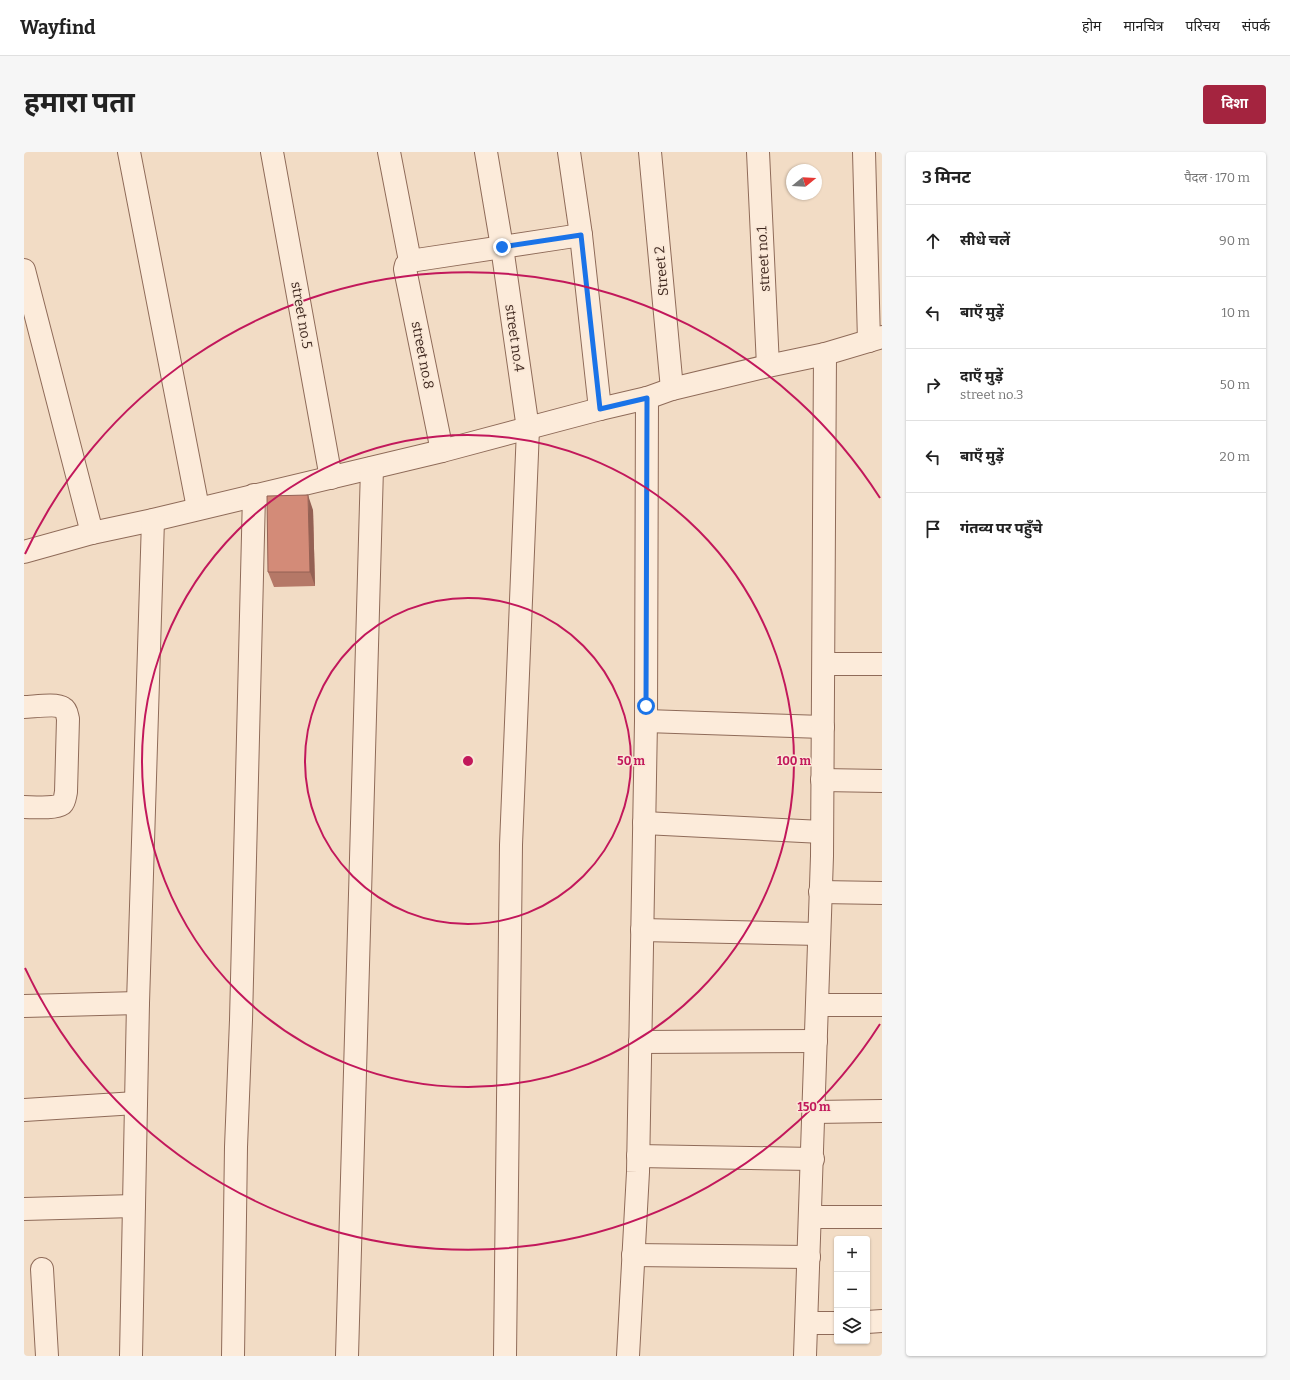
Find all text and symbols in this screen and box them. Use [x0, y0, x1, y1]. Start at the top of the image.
text: Wayfind [20, 16, 96, 39]
text: होम [1082, 18, 1101, 35]
text: मानचित्र [1123, 18, 1164, 35]
text: परिचय [1186, 18, 1220, 35]
text: संपर्क [1242, 18, 1270, 35]
button: दिशा [1203, 85, 1266, 124]
text: हमारा पता [24, 86, 135, 119]
north arrow [786, 164, 822, 200]
text: 3 मिनट [922, 167, 971, 188]
text: पैदल · 170 m [1184, 170, 1250, 185]
street label: street no.1 [753, 225, 774, 292]
icon: ahead [922, 230, 944, 252]
text: सीधे चलें [960, 231, 1010, 249]
text: 90 m [1219, 233, 1250, 248]
route end [493, 238, 511, 256]
street label: Street 2 [651, 245, 672, 297]
street label: street no.5 [287, 280, 316, 350]
icon: left [922, 302, 944, 324]
street label: street no.4 [501, 303, 528, 373]
text: बाएँ मुड़ें [960, 303, 1004, 321]
text: 10 m [1221, 305, 1250, 320]
street label: street no.8 [408, 320, 437, 391]
text: दाएँ मुड़ें [960, 367, 1003, 385]
icon: right [922, 374, 944, 396]
text: 50 m [1220, 377, 1250, 392]
text: street no.3 [960, 387, 1024, 402]
icon: left [922, 446, 944, 468]
text: बाएँ मुड़ें [960, 447, 1004, 465]
text: 20 m [1220, 449, 1250, 464]
icon: arrive [922, 518, 944, 540]
text: गंतव्य पर पहुँचे [960, 519, 1043, 537]
route start [637, 697, 655, 715]
centre of rings [461, 754, 475, 768]
text: 50 m [617, 754, 645, 768]
text: 100 m [777, 754, 812, 768]
text: 150 m [798, 1100, 831, 1114]
map controls [834, 1236, 870, 1344]
button: + [834, 1236, 870, 1272]
button: − [834, 1272, 870, 1308]
button: layers [834, 1308, 870, 1344]

